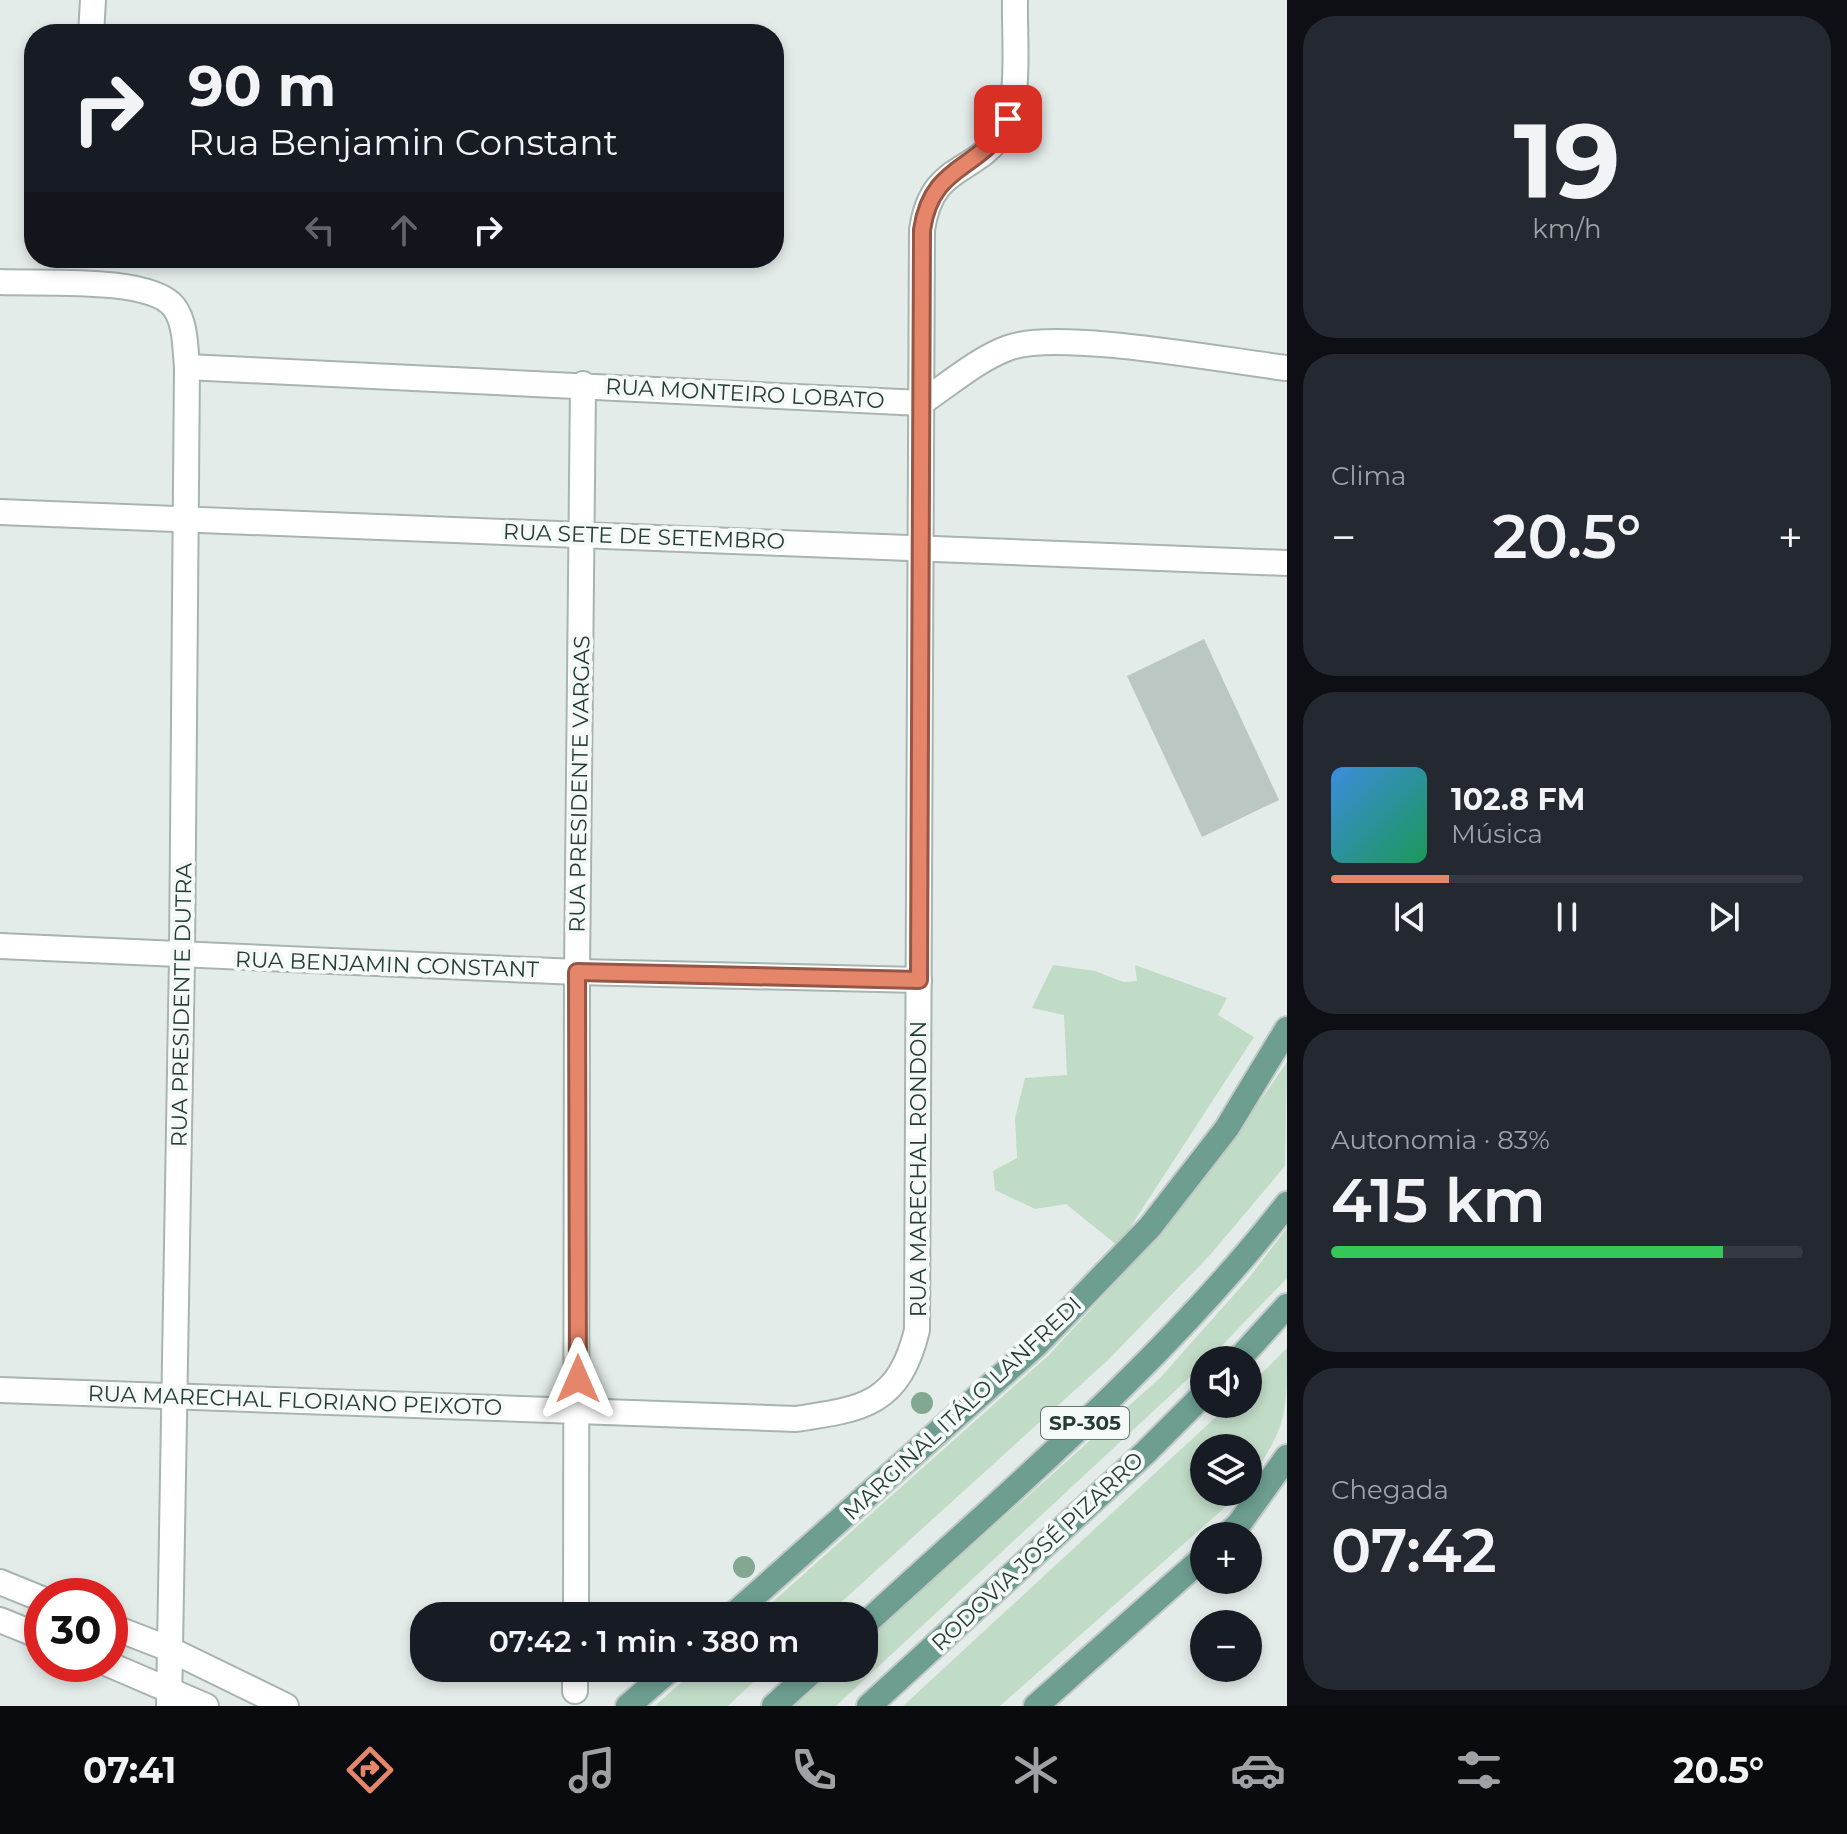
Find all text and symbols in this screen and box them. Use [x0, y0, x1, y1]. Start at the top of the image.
text: 90 m [188, 52, 336, 120]
icon: right [56, 56, 160, 160]
pin [974, 85, 1042, 153]
icon: arrive [986, 97, 1030, 141]
text: 19 [1513, 97, 1621, 224]
text: Rua Benjamin Constant [188, 120, 618, 164]
icon: left [298, 208, 342, 252]
icon: ahead [382, 208, 426, 252]
icon: right [466, 208, 510, 252]
text: km/h [1532, 213, 1602, 245]
street label: RUA MONTEIRO LOBATO [605, 373, 885, 414]
text: Clima [1331, 460, 1406, 492]
text: 20.5° [1493, 500, 1641, 573]
text: − [1331, 510, 1356, 564]
text: + [1778, 510, 1803, 564]
street label: RUA SETE DE SETEMBRO [503, 518, 785, 555]
street label: RUA PRESIDENTE VARGAS [563, 635, 596, 933]
text: 102.8 FM [1451, 781, 1585, 818]
text: Música [1451, 818, 1543, 850]
street label: RUA PRESIDENTE DUTRA [166, 862, 197, 1147]
icon: previous [1388, 895, 1432, 939]
icon: pause [1545, 895, 1589, 939]
icon: next [1702, 895, 1746, 939]
street label: RUA BENJAMIN CONSTANT [235, 946, 540, 983]
street label: RUA MARECHAL RONDON [905, 1021, 932, 1317]
text: Autonomia · 83% [1331, 1124, 1550, 1156]
text: 415 km [1331, 1164, 1546, 1237]
street label: MARGINAL ITÁLO LANFREDI [838, 1291, 1087, 1526]
position arrow [536, 1337, 620, 1421]
map controls [1190, 1346, 1262, 1682]
button: sound [1190, 1346, 1262, 1418]
street label: RUA MARECHAL FLORIANO PEIXOTO [87, 1380, 503, 1421]
road number: SP-305 [1041, 1407, 1129, 1439]
button: layers [1190, 1434, 1262, 1506]
street label: RODOVIA JOSÉ PIZARRO [926, 1446, 1149, 1657]
text: Chegada [1331, 1474, 1449, 1506]
text: 07:42 [1331, 1514, 1497, 1587]
button: + [1190, 1522, 1262, 1594]
speed limit sign: 30 [24, 1578, 128, 1682]
button: − [1190, 1610, 1262, 1682]
text: 07:42 · 1 min · 380 m [489, 1623, 799, 1660]
icon: directions [342, 1742, 398, 1798]
icon: music [564, 1742, 620, 1798]
icon: phone [786, 1742, 842, 1798]
icon: climate [1008, 1742, 1064, 1798]
icon: car [1230, 1742, 1286, 1798]
icon: filters [1451, 1742, 1507, 1798]
text: 07:41 [83, 1748, 176, 1792]
text: 20.5° [1673, 1748, 1764, 1792]

